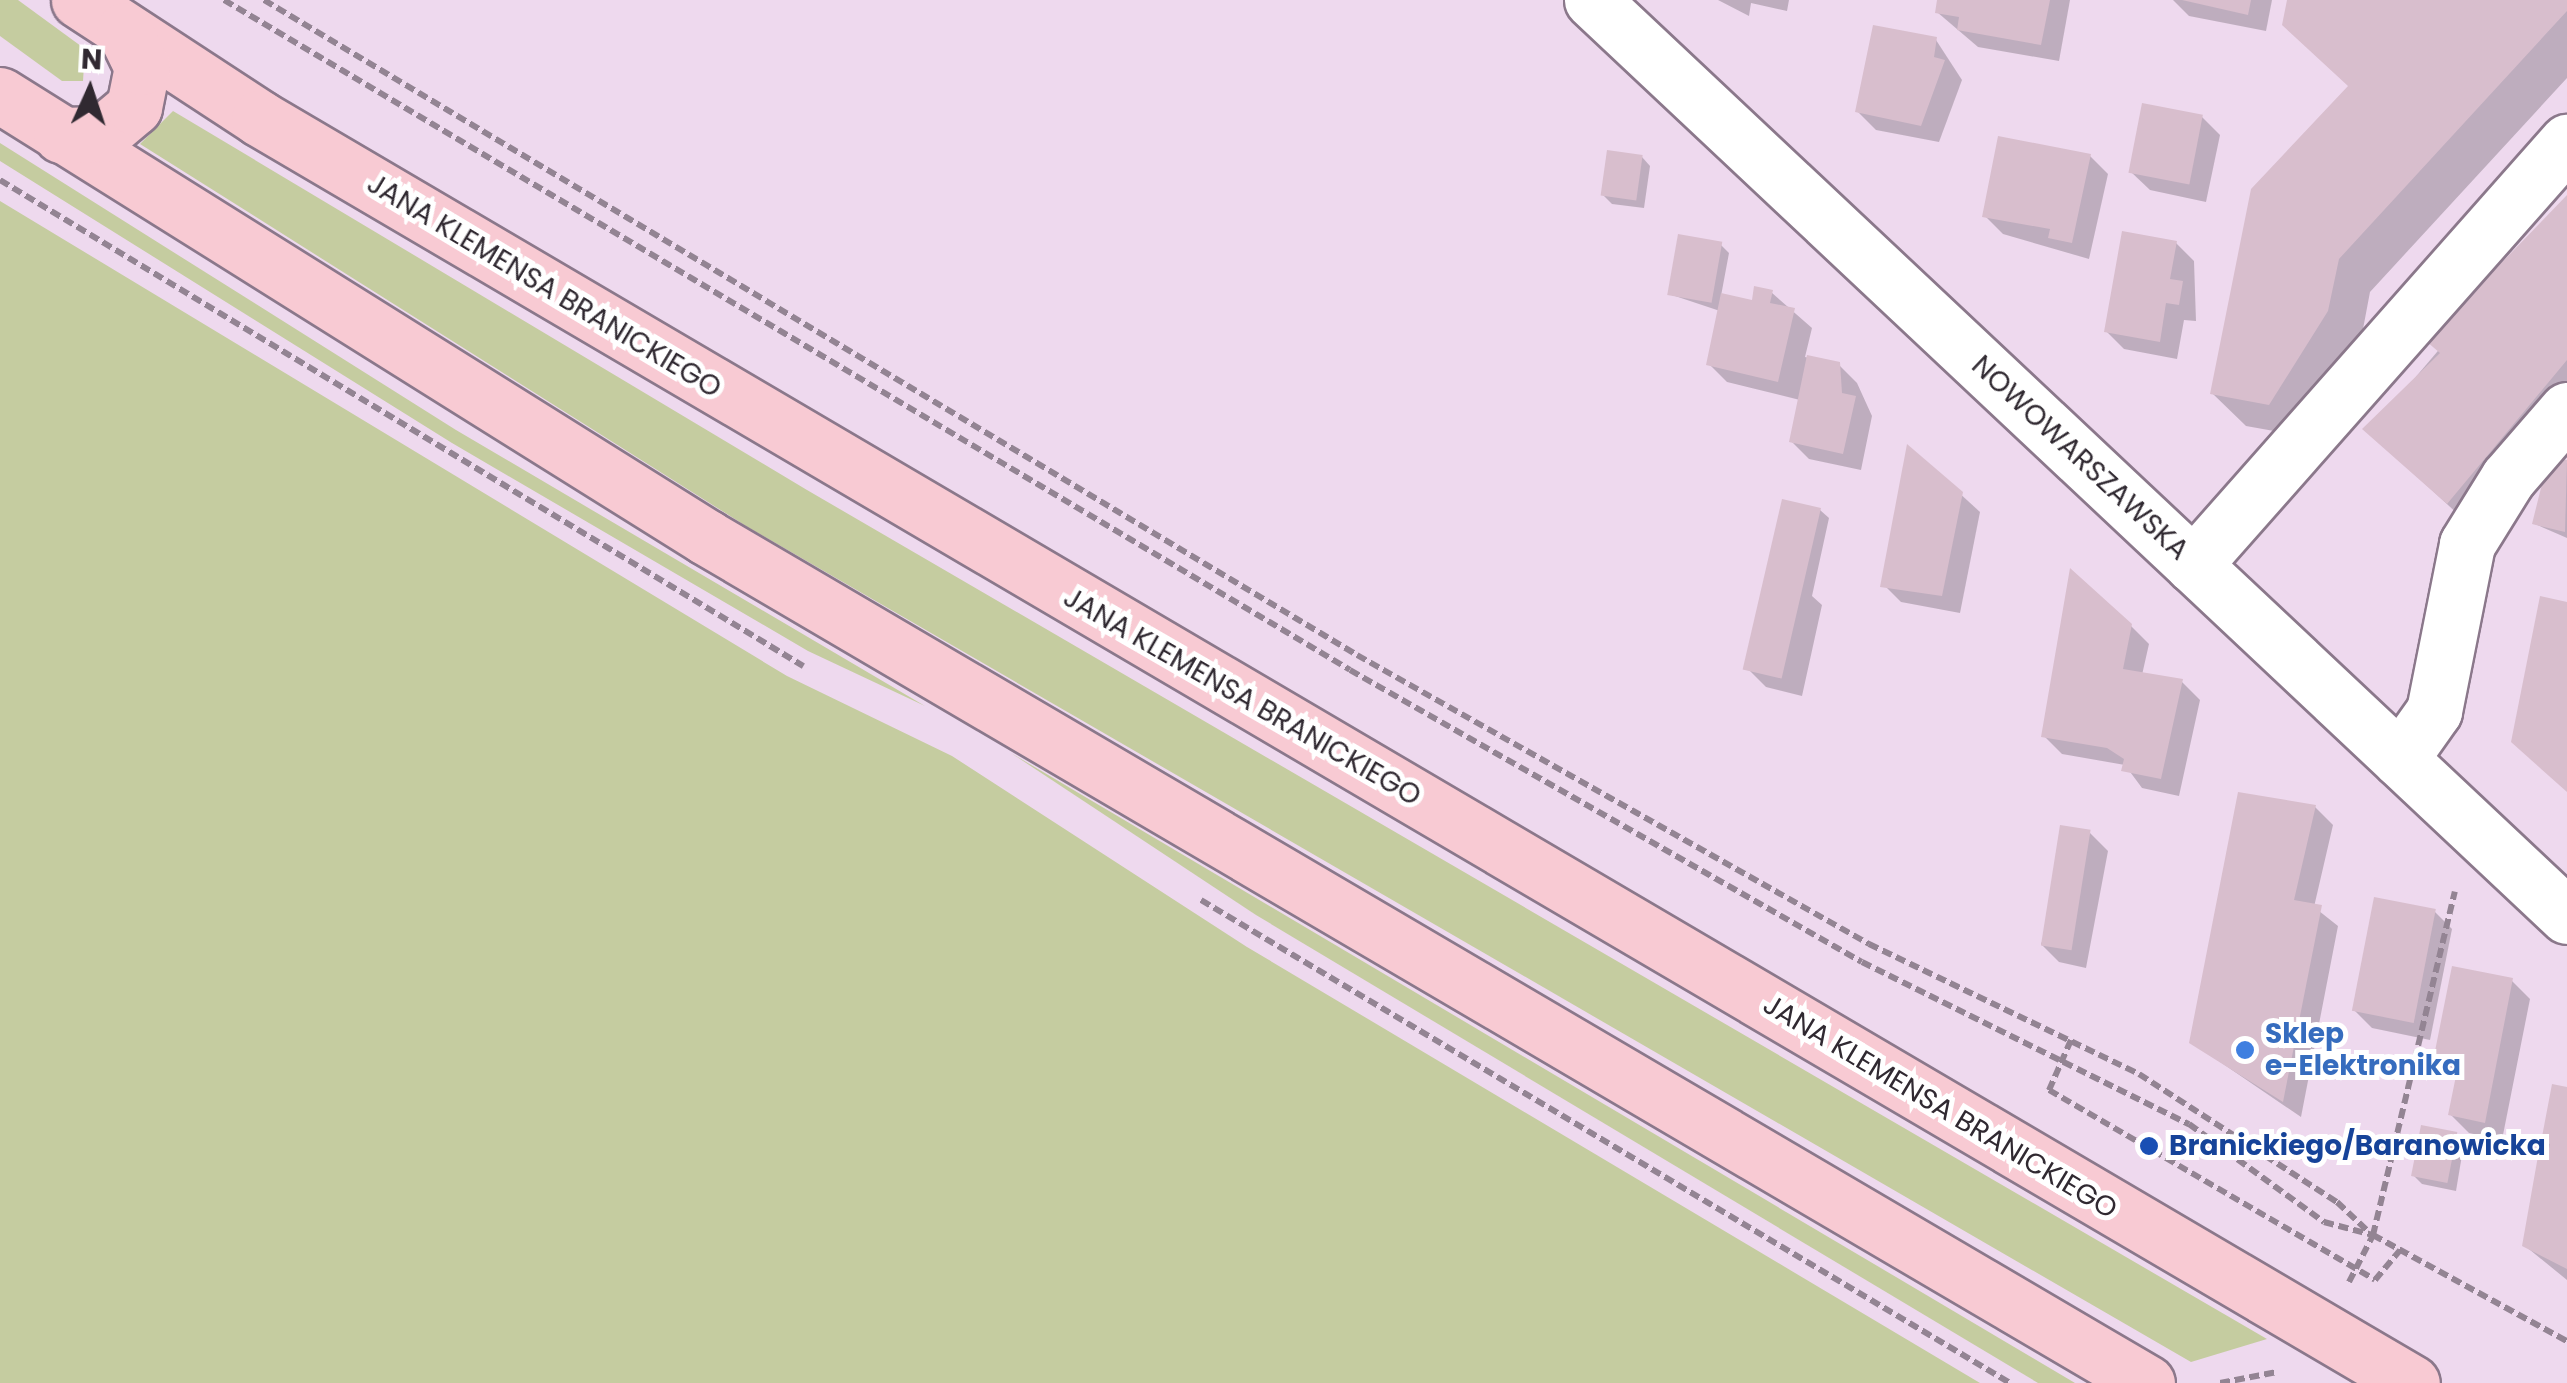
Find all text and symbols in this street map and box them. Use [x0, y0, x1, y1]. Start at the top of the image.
north arrow [40, 40, 140, 140]
text: N [80, 40, 103, 80]
street label: JANA KLEMENSA BRANICKIEGO [361, 167, 727, 405]
street label: NOWOWARSZAWSKA [1965, 349, 2195, 567]
street label: JANA KLEMENSA BRANICKIEGO [1057, 581, 1427, 813]
street label: JANA KLEMENSA BRANICKIEGO [1757, 988, 2123, 1226]
place label: Sklep e-Elektronika [2265, 1017, 2461, 1083]
marker: Sklep e-Elektronika [2234, 1039, 2256, 1061]
place label: Branickiego/Baranowicka [2169, 1129, 2546, 1163]
marker: Branickiego/Baranowicka [2138, 1135, 2160, 1157]

